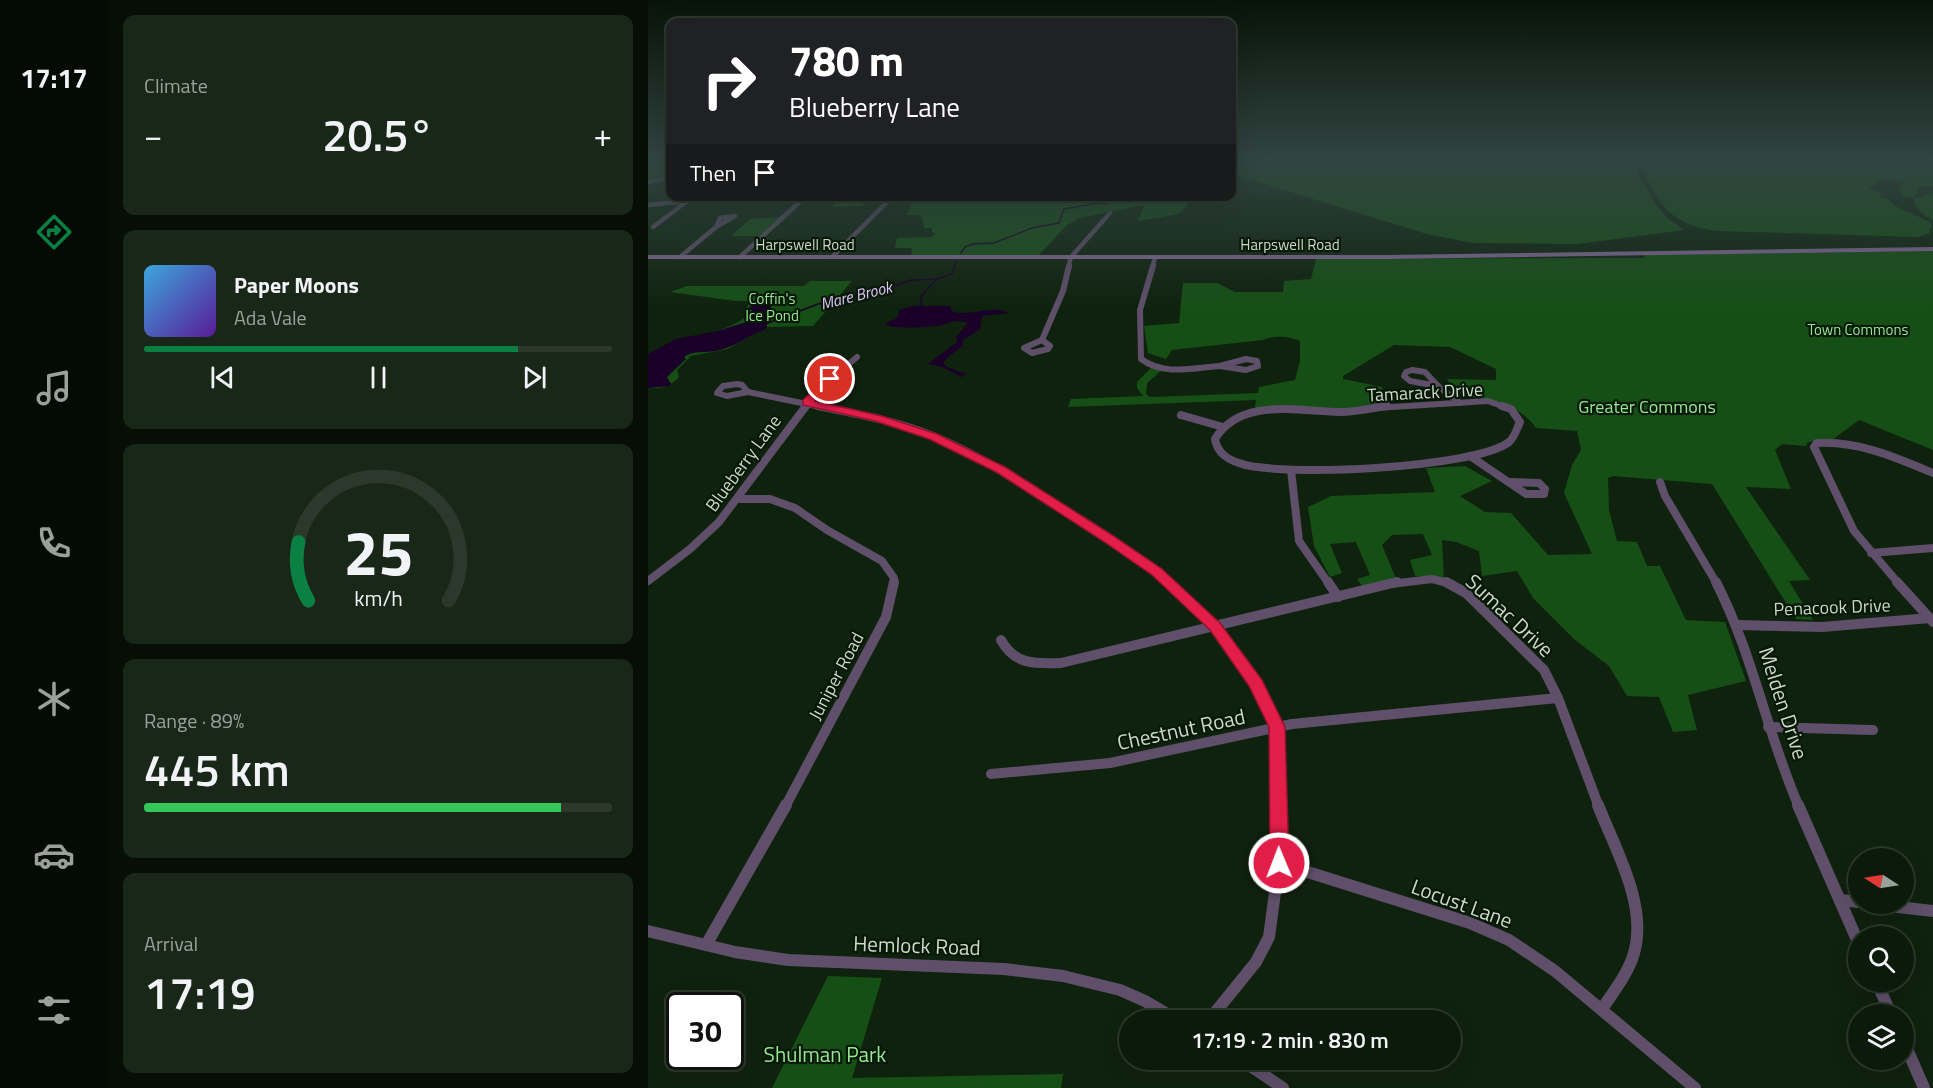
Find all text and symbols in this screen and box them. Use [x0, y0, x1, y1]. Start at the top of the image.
text: 780 m [789, 28, 904, 92]
icon: right [690, 42, 768, 120]
text: 17:17 [20, 57, 88, 98]
text: Climate [144, 70, 208, 101]
text: Blueberry Lane [789, 86, 960, 127]
text: 20.5° [322, 100, 434, 168]
text: − [144, 110, 162, 160]
text: + [594, 110, 612, 160]
text: Then [690, 156, 736, 190]
icon: arrive [748, 156, 781, 189]
icon: directions [33, 211, 75, 253]
street label: Harpswell Road [755, 233, 855, 256]
street label: Harpswell Road [1240, 233, 1340, 256]
text: Paper Moons [234, 268, 359, 302]
water label: Mare Brook [818, 274, 896, 315]
park label: Coffin's Ice Pond [745, 287, 799, 327]
text: Ada Vale [234, 302, 307, 333]
park label: Town Commons [1807, 318, 1909, 341]
pin [804, 353, 855, 404]
icon: previous [206, 361, 239, 394]
icon: pause [362, 361, 395, 394]
icon: next [518, 361, 551, 394]
icon: arrive [813, 362, 846, 395]
icon: music [33, 367, 75, 409]
street label: Tamarack Drive [1366, 375, 1484, 409]
park label: Greater Commons [1578, 393, 1716, 420]
street label: Blueberry Lane [699, 409, 787, 517]
text: 25 [343, 504, 413, 599]
icon: phone [33, 522, 75, 564]
street label: Sumac Drive [1459, 566, 1561, 664]
text: km/h [354, 582, 402, 614]
street label: Penacook Drive [1773, 591, 1891, 623]
street label: Juniper Road [802, 627, 870, 725]
street label: Melden Drive [1751, 643, 1817, 763]
icon: climate [33, 678, 75, 720]
street label: Chestnut Road [1114, 700, 1248, 758]
text: Range · 89% [144, 705, 244, 736]
text: 445 km [144, 735, 290, 803]
position arrow [1247, 831, 1311, 895]
icon: car [33, 834, 75, 876]
north arrow [1848, 848, 1914, 914]
map controls [1848, 848, 1914, 1070]
street label: Locust Lane [1407, 870, 1517, 936]
button: search [1848, 926, 1914, 992]
street label: Hemlock Road [853, 927, 981, 963]
text: Arrival [144, 928, 198, 959]
text: 17:19 [144, 958, 256, 1026]
icon: filters [33, 989, 75, 1031]
speed limit sign: 30 [666, 992, 744, 1070]
button: layers [1848, 1004, 1914, 1070]
text: 17:19 · 2 min · 830 m [1191, 1023, 1389, 1057]
park label: Shulman Park [764, 1038, 886, 1070]

